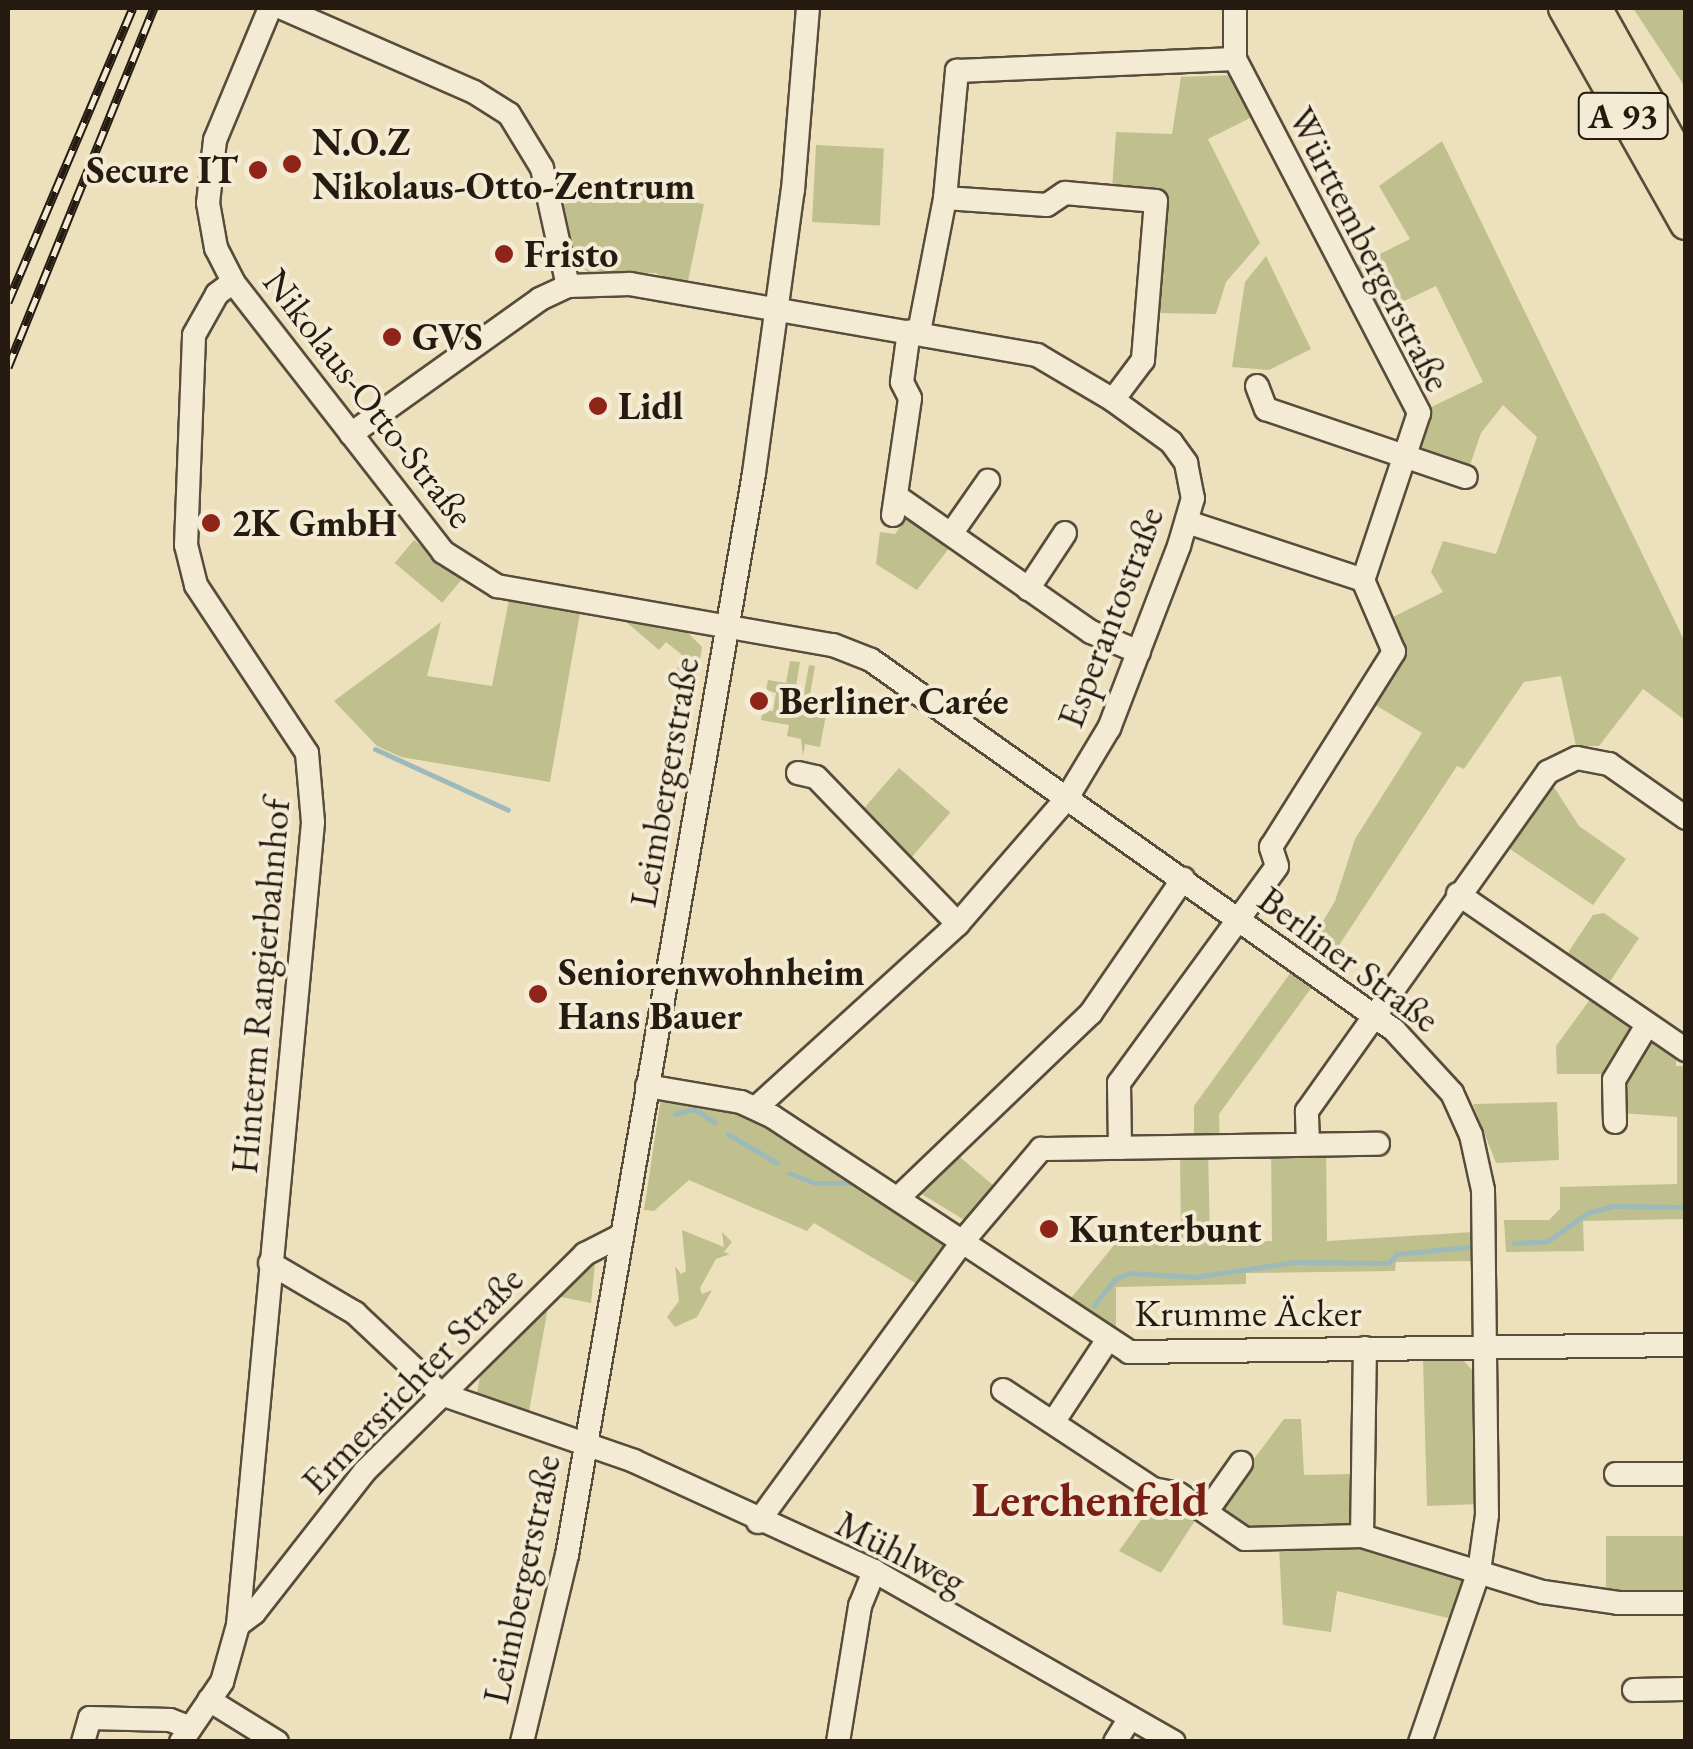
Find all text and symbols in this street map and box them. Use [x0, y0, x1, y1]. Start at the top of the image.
road number: A 93 [1576, 86, 1670, 146]
street label: Württembergerstraße [1279, 99, 1461, 399]
place label: N.O.Z Nikolaus-Otto-Zentrum [312, 119, 695, 208]
place label: Secure IT [86, 147, 238, 193]
marker: N.O.Z Nikolaus-Otto-Zentrum [281, 153, 303, 175]
marker: Secure IT [247, 159, 269, 181]
place label: Fristo [524, 231, 618, 277]
marker: Fristo [493, 243, 515, 265]
street label: Nikolaus-Otto-Straße [254, 259, 484, 537]
place label: GVS [412, 314, 483, 360]
marker: GVS [381, 326, 403, 348]
place label: Lidl [618, 383, 683, 429]
marker: Lidl [587, 395, 609, 417]
place label: 2K GmbH [231, 500, 397, 546]
street label: Esperantostraße [1047, 500, 1173, 734]
marker: 2K GmbH [200, 512, 222, 534]
street label: Leimbergerstraße [620, 653, 708, 911]
place label: Berliner Carée [779, 678, 1009, 724]
marker: Berliner Carée [748, 690, 770, 712]
street label: Hinterm Rangierbahnhof [221, 796, 299, 1176]
street label: Berliner Straße [1249, 876, 1449, 1042]
place label: Seniorenwohnheim Hans Bauer [558, 949, 865, 1038]
marker: Seniorenwohnheim Hans Bauer [527, 983, 549, 1005]
place label: Kunterbunt [1069, 1206, 1261, 1252]
marker: Kunterbunt [1038, 1218, 1060, 1240]
street label: Ermersrichter Straße [292, 1257, 532, 1503]
street label: Krumme Äcker [1134, 1290, 1362, 1336]
street label: Leimbergerstraße [472, 1451, 570, 1707]
district label: Lerchenfeld [971, 1471, 1209, 1529]
street label: Mühlweg [829, 1500, 973, 1604]

